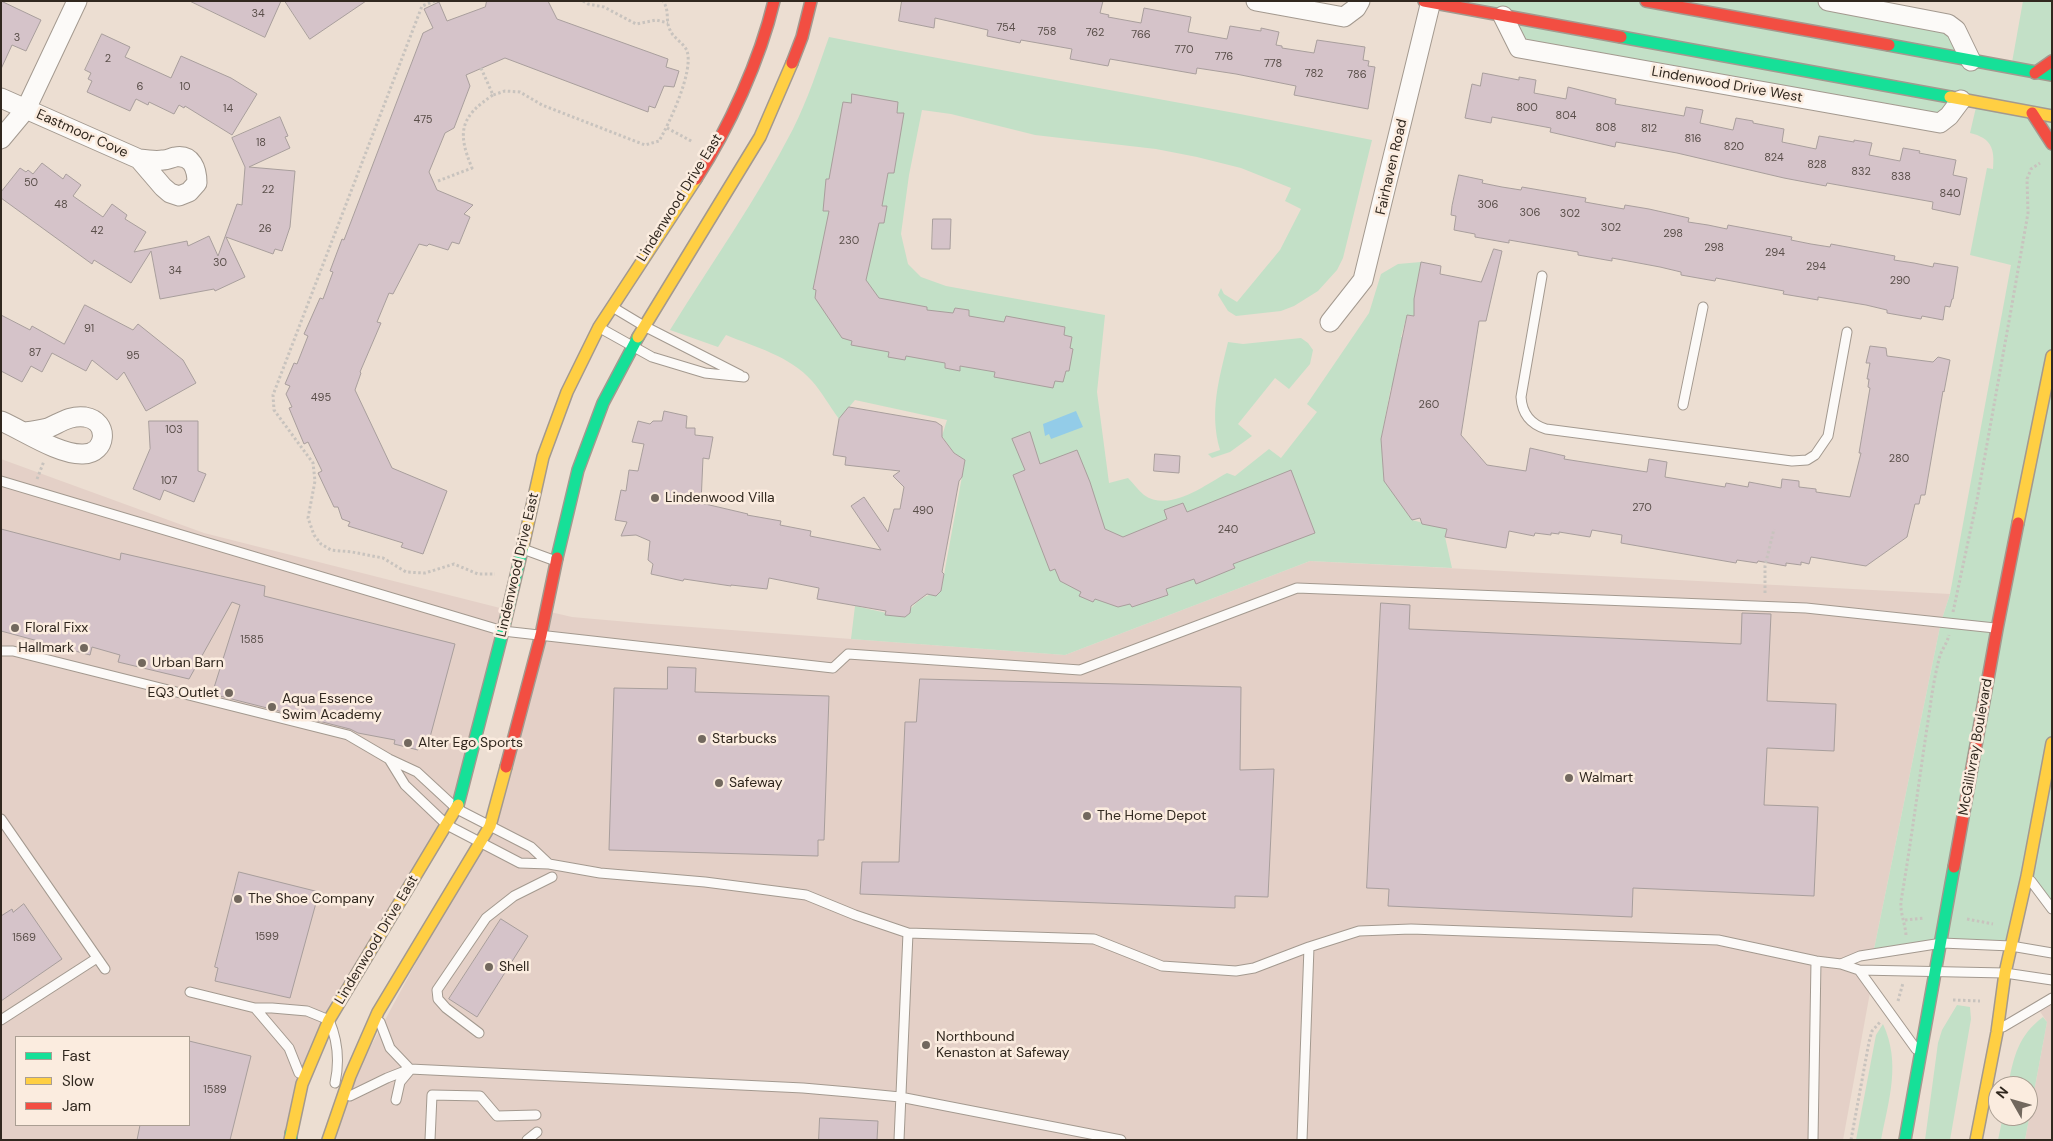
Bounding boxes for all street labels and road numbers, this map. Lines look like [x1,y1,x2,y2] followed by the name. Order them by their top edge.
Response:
[1650,63,1804,107] street label: Lindenwood Drive West
[34,106,130,162] street label: Eastmoor Cove
[1373,117,1411,217] street label: Fairhaven Road
[634,131,726,265] street label: Lindenwood Drive East
[493,491,543,639] street label: Lindenwood Drive East
[1956,677,1996,817] street label: McGillivray Boulevard
[332,872,422,1008] street label: Lindenwood Drive East

